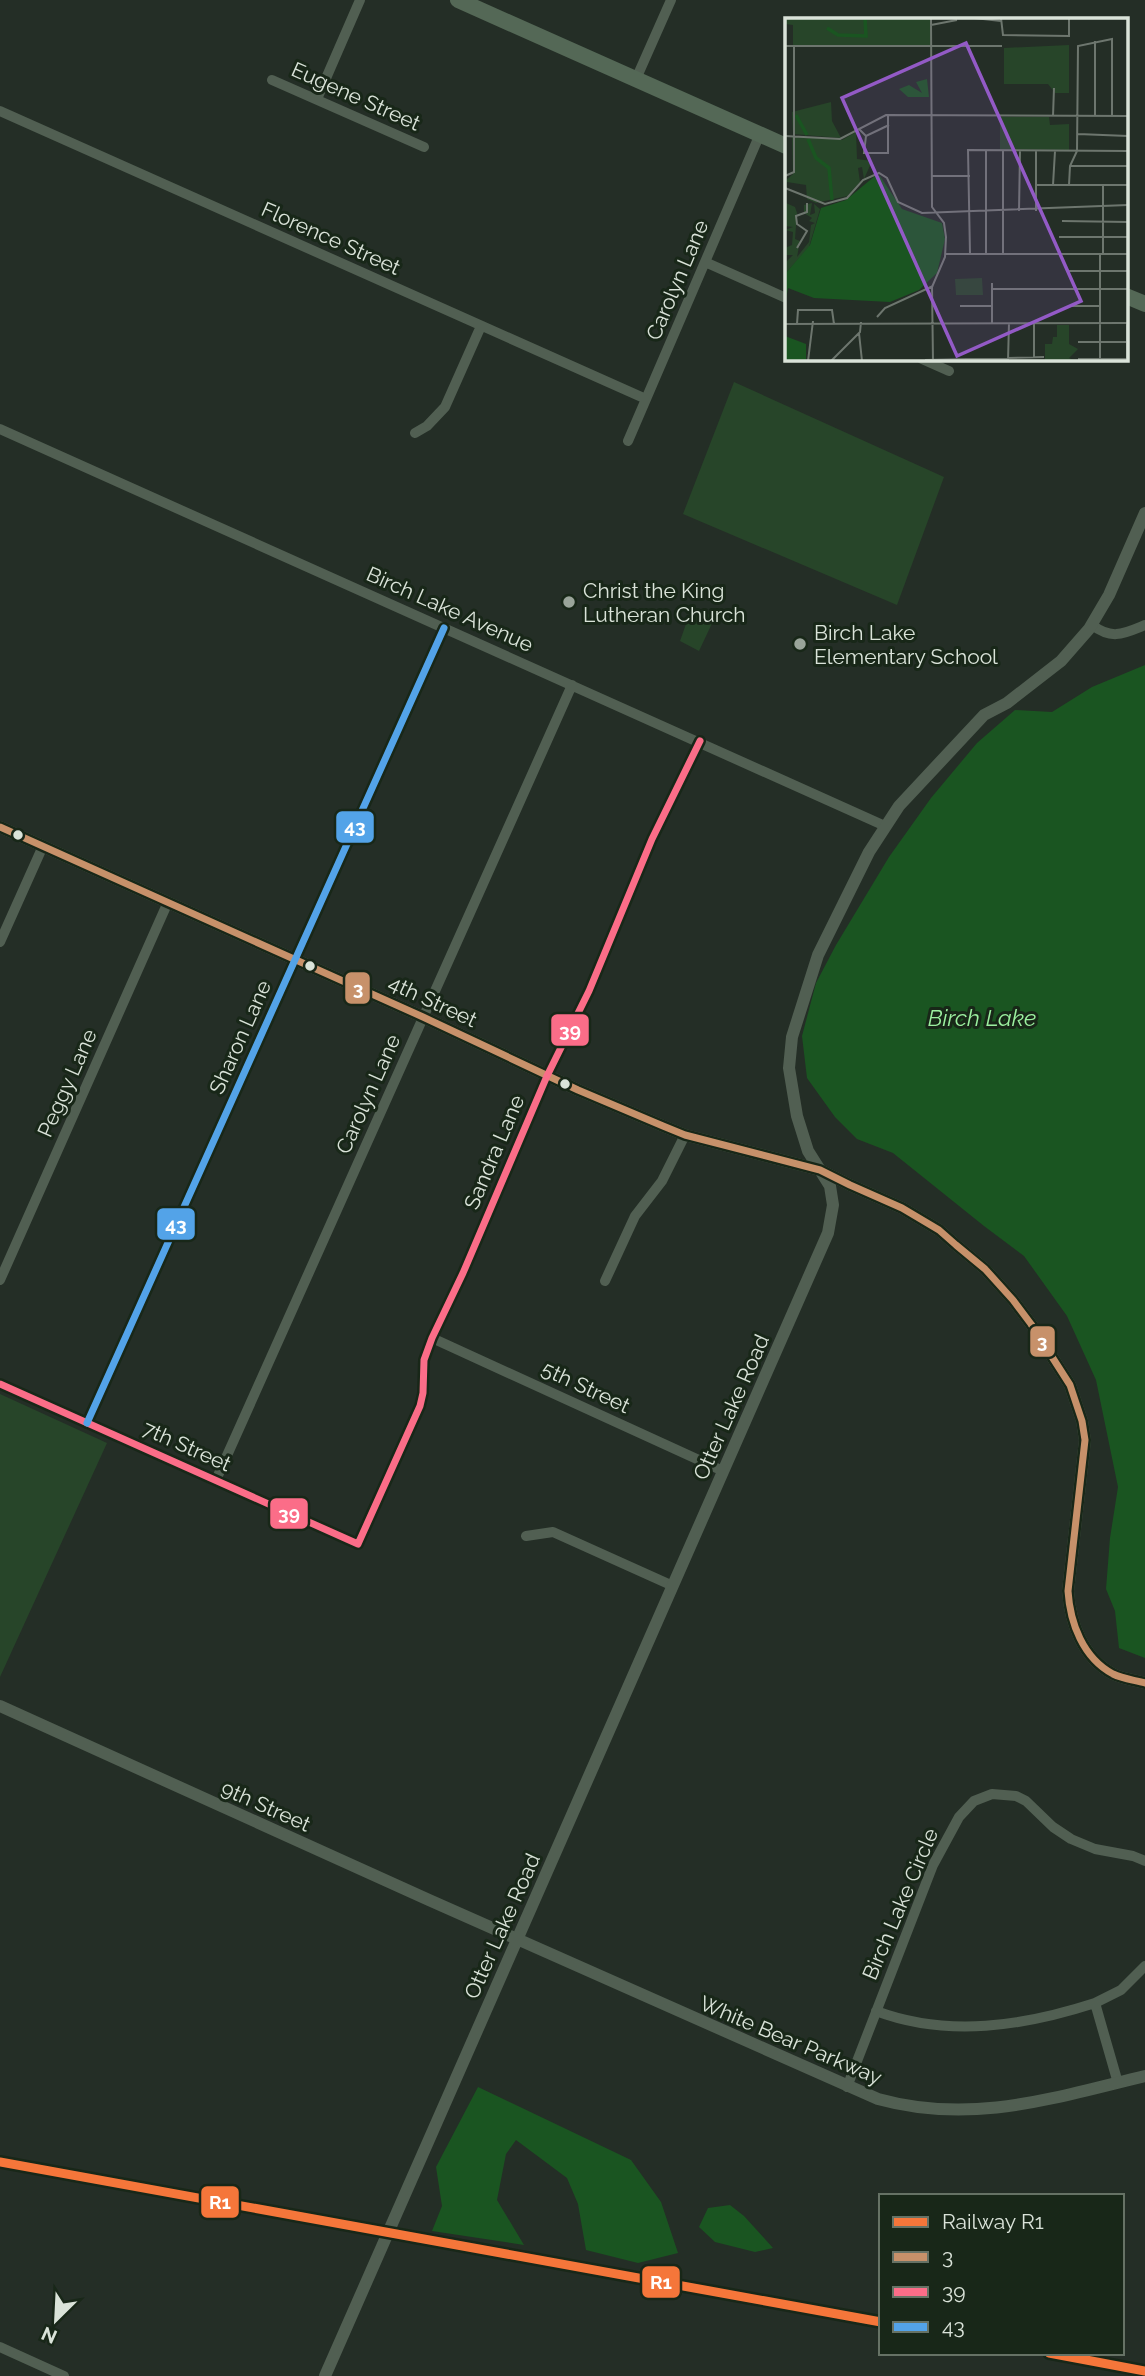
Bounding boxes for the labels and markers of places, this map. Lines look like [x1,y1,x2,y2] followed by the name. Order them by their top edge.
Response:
[583,578,746,627] place label: Christ the King Lutheran Church
[561,594,577,610] marker: Christ the King Lutheran Church
[814,620,998,669] place label: Birch Lake Elementary School
[792,636,808,652] marker: Birch Lake Elementary School
[11,828,25,842] unlabelled marker
[303,959,317,973] unlabelled marker
[558,1077,572,1091] unlabelled marker

